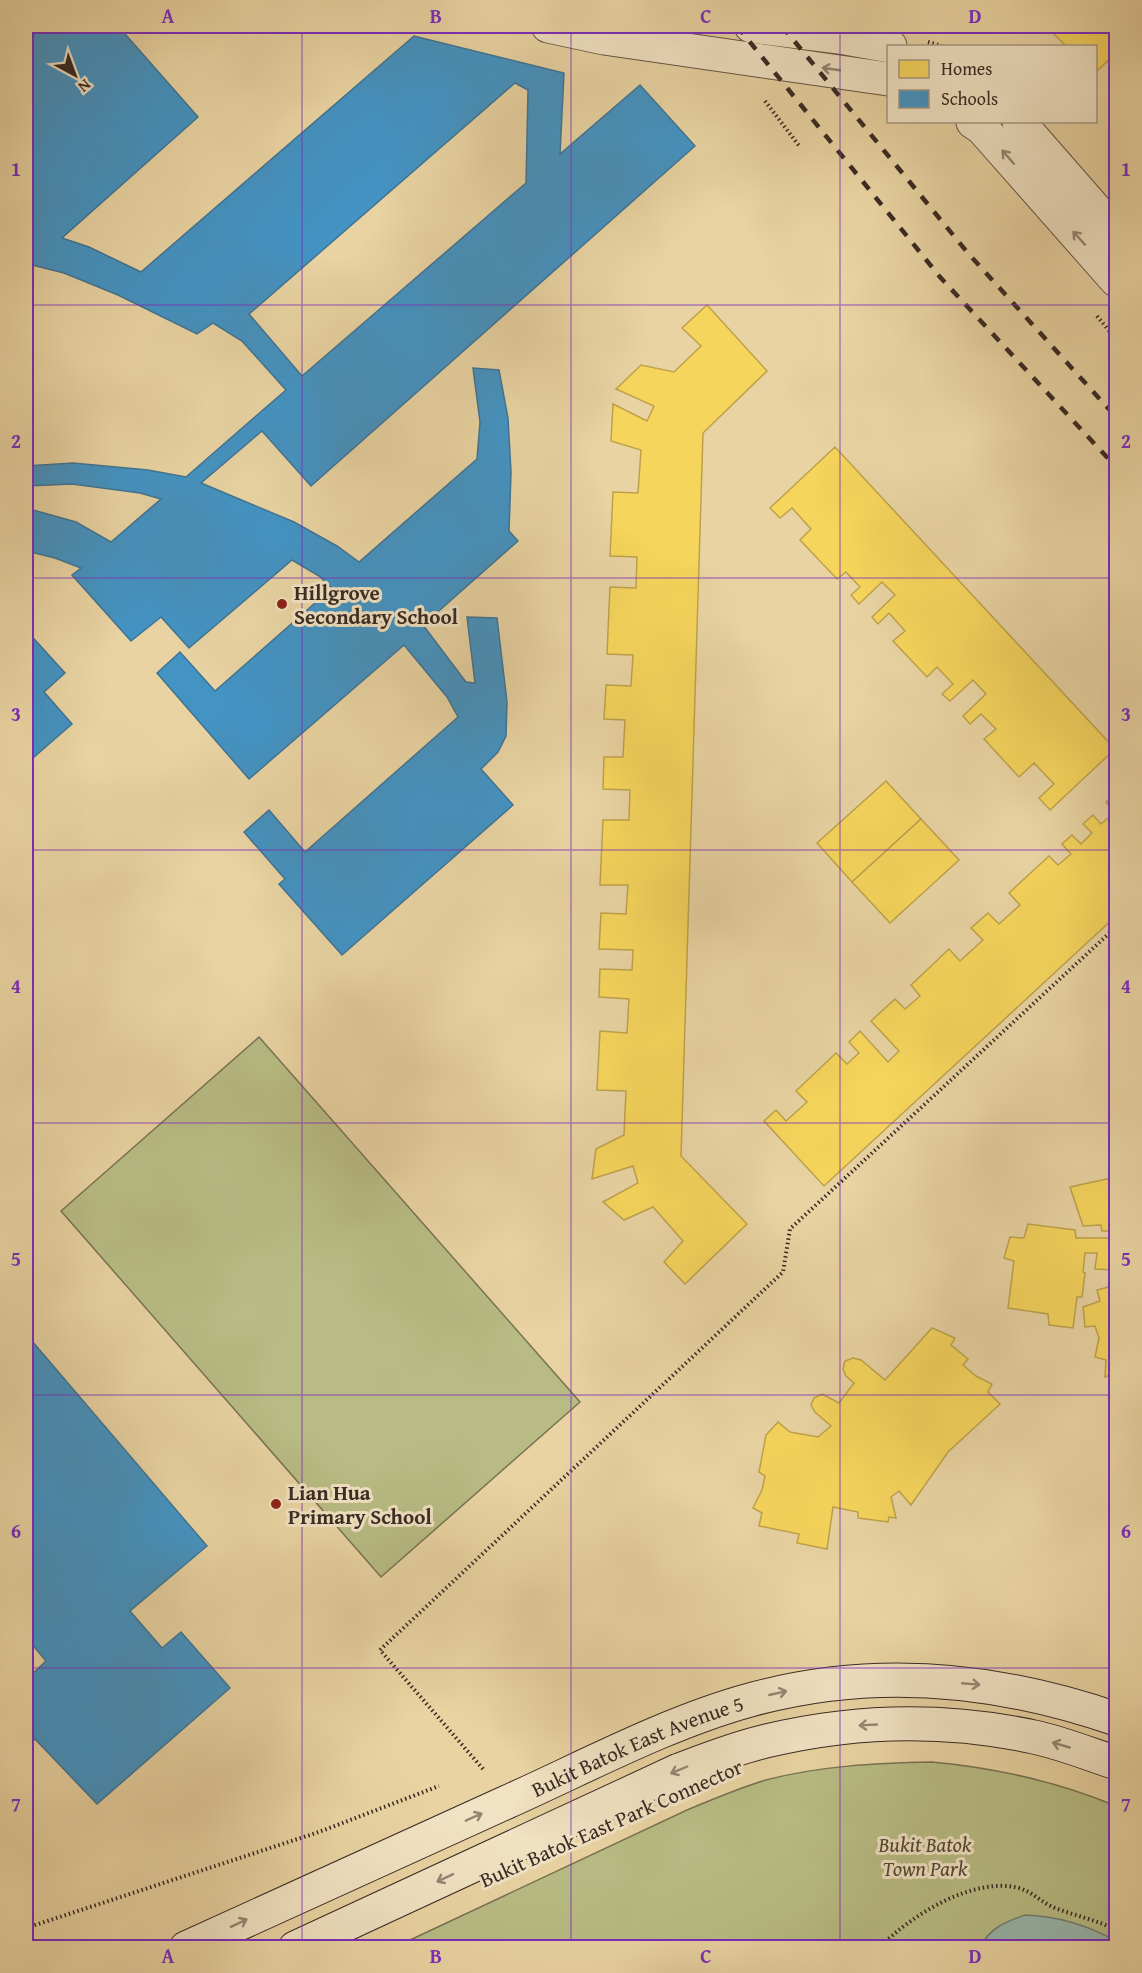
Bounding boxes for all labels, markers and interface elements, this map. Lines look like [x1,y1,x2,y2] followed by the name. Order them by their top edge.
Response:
[162,1,175,30] text: A
[430,1,442,30] text: B
[700,1,712,30] text: C
[968,1,982,30] text: D
[45,45,105,105] north arrow
[887,45,1097,123] legend
[941,55,992,82] text: Homes
[821,64,841,75] one-way arrow
[73,74,97,99] text: N
[941,85,998,112] text: Schools
[1001,149,1014,165] one-way arrow
[11,154,21,183] text: 1
[1121,154,1131,183] text: 1
[1072,231,1086,246] one-way arrow
[11,426,21,455] text: 2
[1121,426,1131,455] text: 2
[294,577,459,632] place label: Hillgrove Secondary School
[275,597,289,611] marker: Hillgrove Secondary School
[11,699,21,728] text: 3
[1121,699,1131,728] text: 3
[11,971,21,1000] text: 4
[1121,971,1131,1000] text: 4
[11,1244,21,1273] text: 5
[1121,1244,1131,1273] text: 5
[288,1477,432,1532] place label: Lian Hua Primary School
[269,1497,283,1511] marker: Lian Hua Primary School
[11,1516,21,1545] text: 6
[1121,1516,1131,1545] text: 6
[961,1679,981,1690] one-way arrow
[526,1687,747,1804] street label: Bukit Batok East Avenue 5
[768,1687,787,1699] one-way arrow
[859,1720,879,1731] one-way arrow
[1052,1739,1071,1750] one-way arrow
[475,1751,748,1895] street label: Bukit Batok East Park Connector
[671,1765,689,1776] one-way arrow
[11,1789,21,1818] text: 7
[1121,1789,1131,1818] text: 7
[465,1810,483,1822] one-way arrow
[878,1829,972,1884] park label: Bukit Batok Town Park
[437,1873,455,1885] one-way arrow
[230,1917,248,1929] one-way arrow
[162,1941,175,1970] text: A
[430,1941,442,1970] text: B
[700,1941,712,1970] text: C
[968,1941,982,1970] text: D

